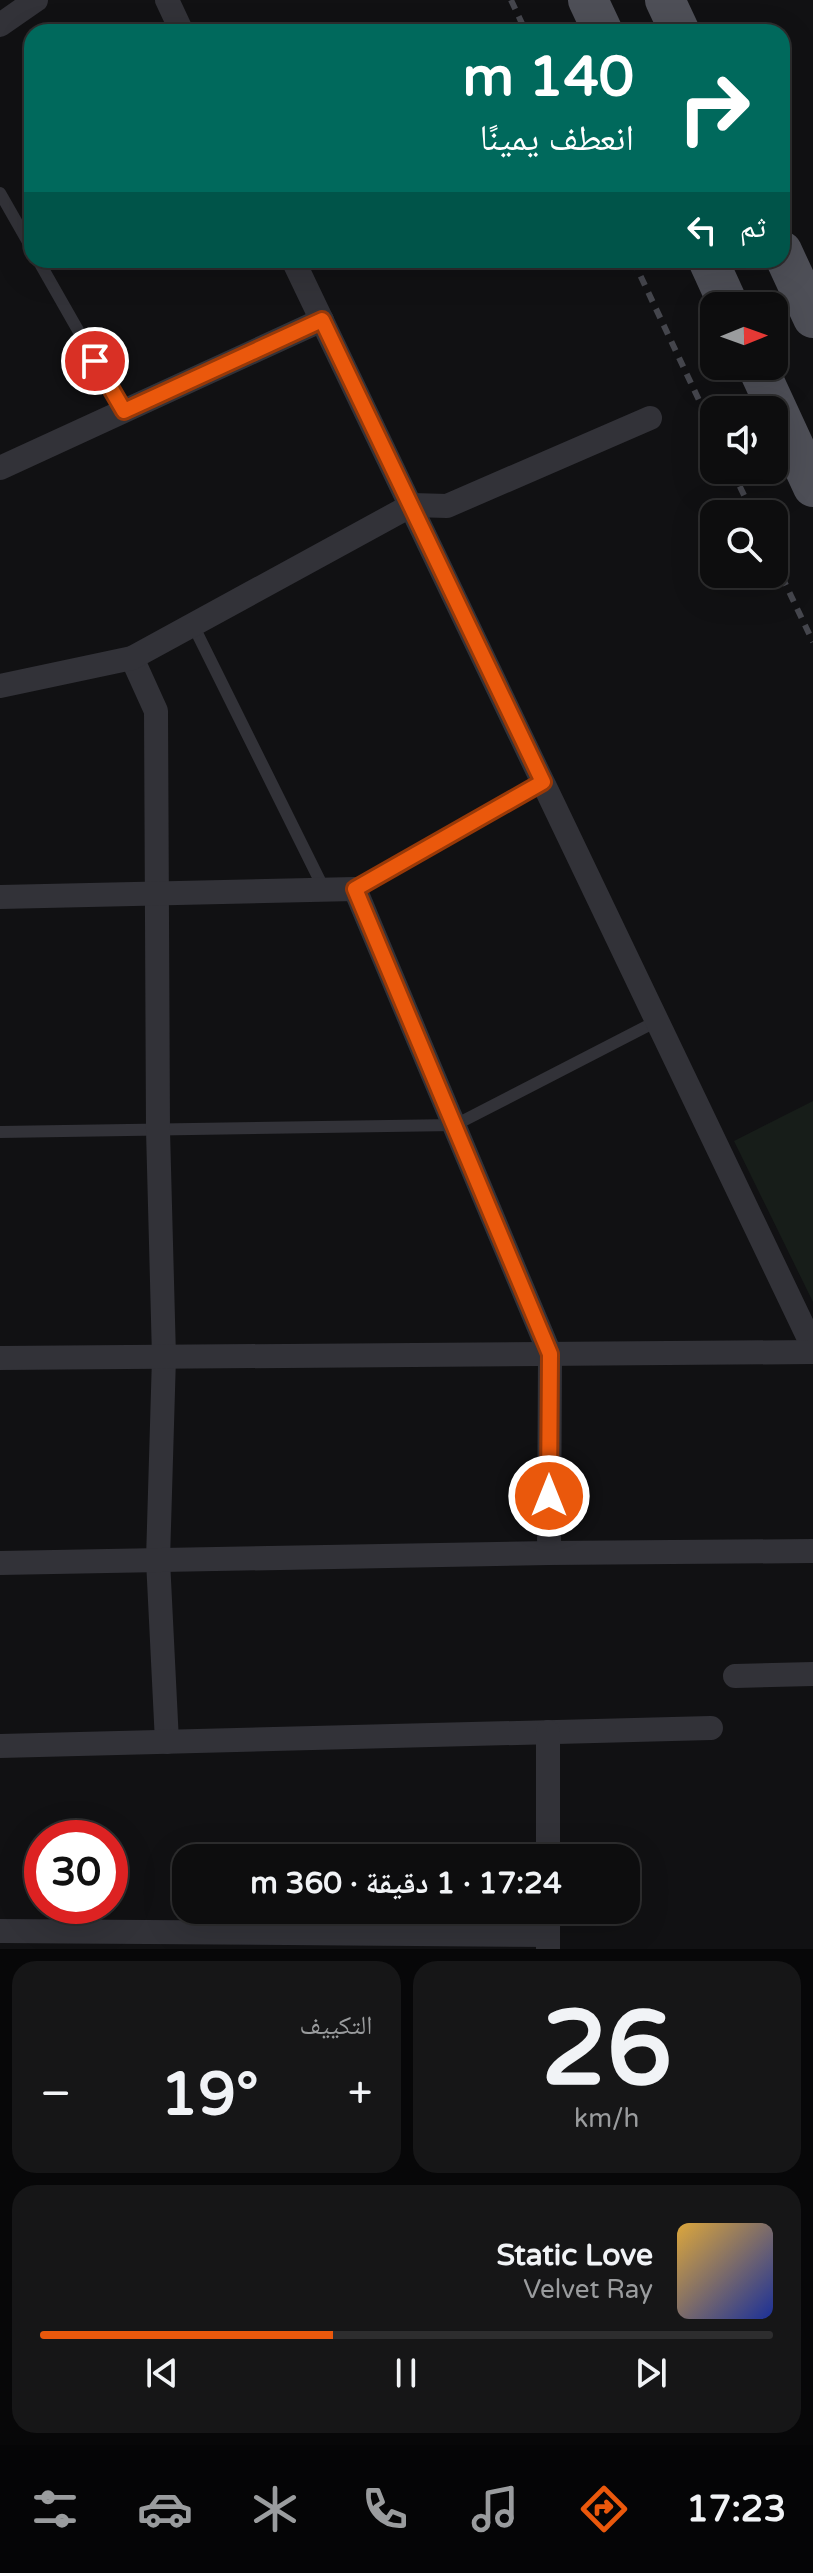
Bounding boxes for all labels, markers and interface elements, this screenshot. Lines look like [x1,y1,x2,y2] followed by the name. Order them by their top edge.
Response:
[463,44,634,111] text: 140 m
[662,56,766,160] icon: right
[479,117,634,160] text: انعطف يمينًا
[680,208,724,252] icon: left
[740,209,766,246] text: ثم
[700,292,788,380] north arrow
[700,292,788,588] map controls
[61,327,129,395] pin
[73,339,117,383] icon: arrive
[700,396,788,484] button: sound
[700,500,788,588] button: search
[507,1454,591,1538] position arrow
[24,1820,128,1924] speed limit sign: 30
[250,1865,562,1902] text: 17:24 · 1 دقيقة · 360 m
[541,1988,672,2113] text: 26
[300,2010,373,2041] text: التكييف
[161,2059,259,2131] text: 19°
[40,2068,71,2121] text: −
[348,2068,372,2121] text: +
[574,2103,639,2134] text: km/h
[497,2237,653,2274] text: Static Love
[523,2274,653,2305] text: Velvet Ray
[140,2351,184,2395] icon: previous
[384,2351,428,2395] icon: pause
[629,2351,673,2395] icon: next
[27,2481,83,2537] icon: filters
[137,2481,193,2537] icon: car
[247,2481,303,2537] icon: climate
[357,2481,413,2537] icon: phone
[467,2481,523,2537] icon: music
[576,2481,632,2537] icon: directions
[686,2488,786,2531] text: 17:23

